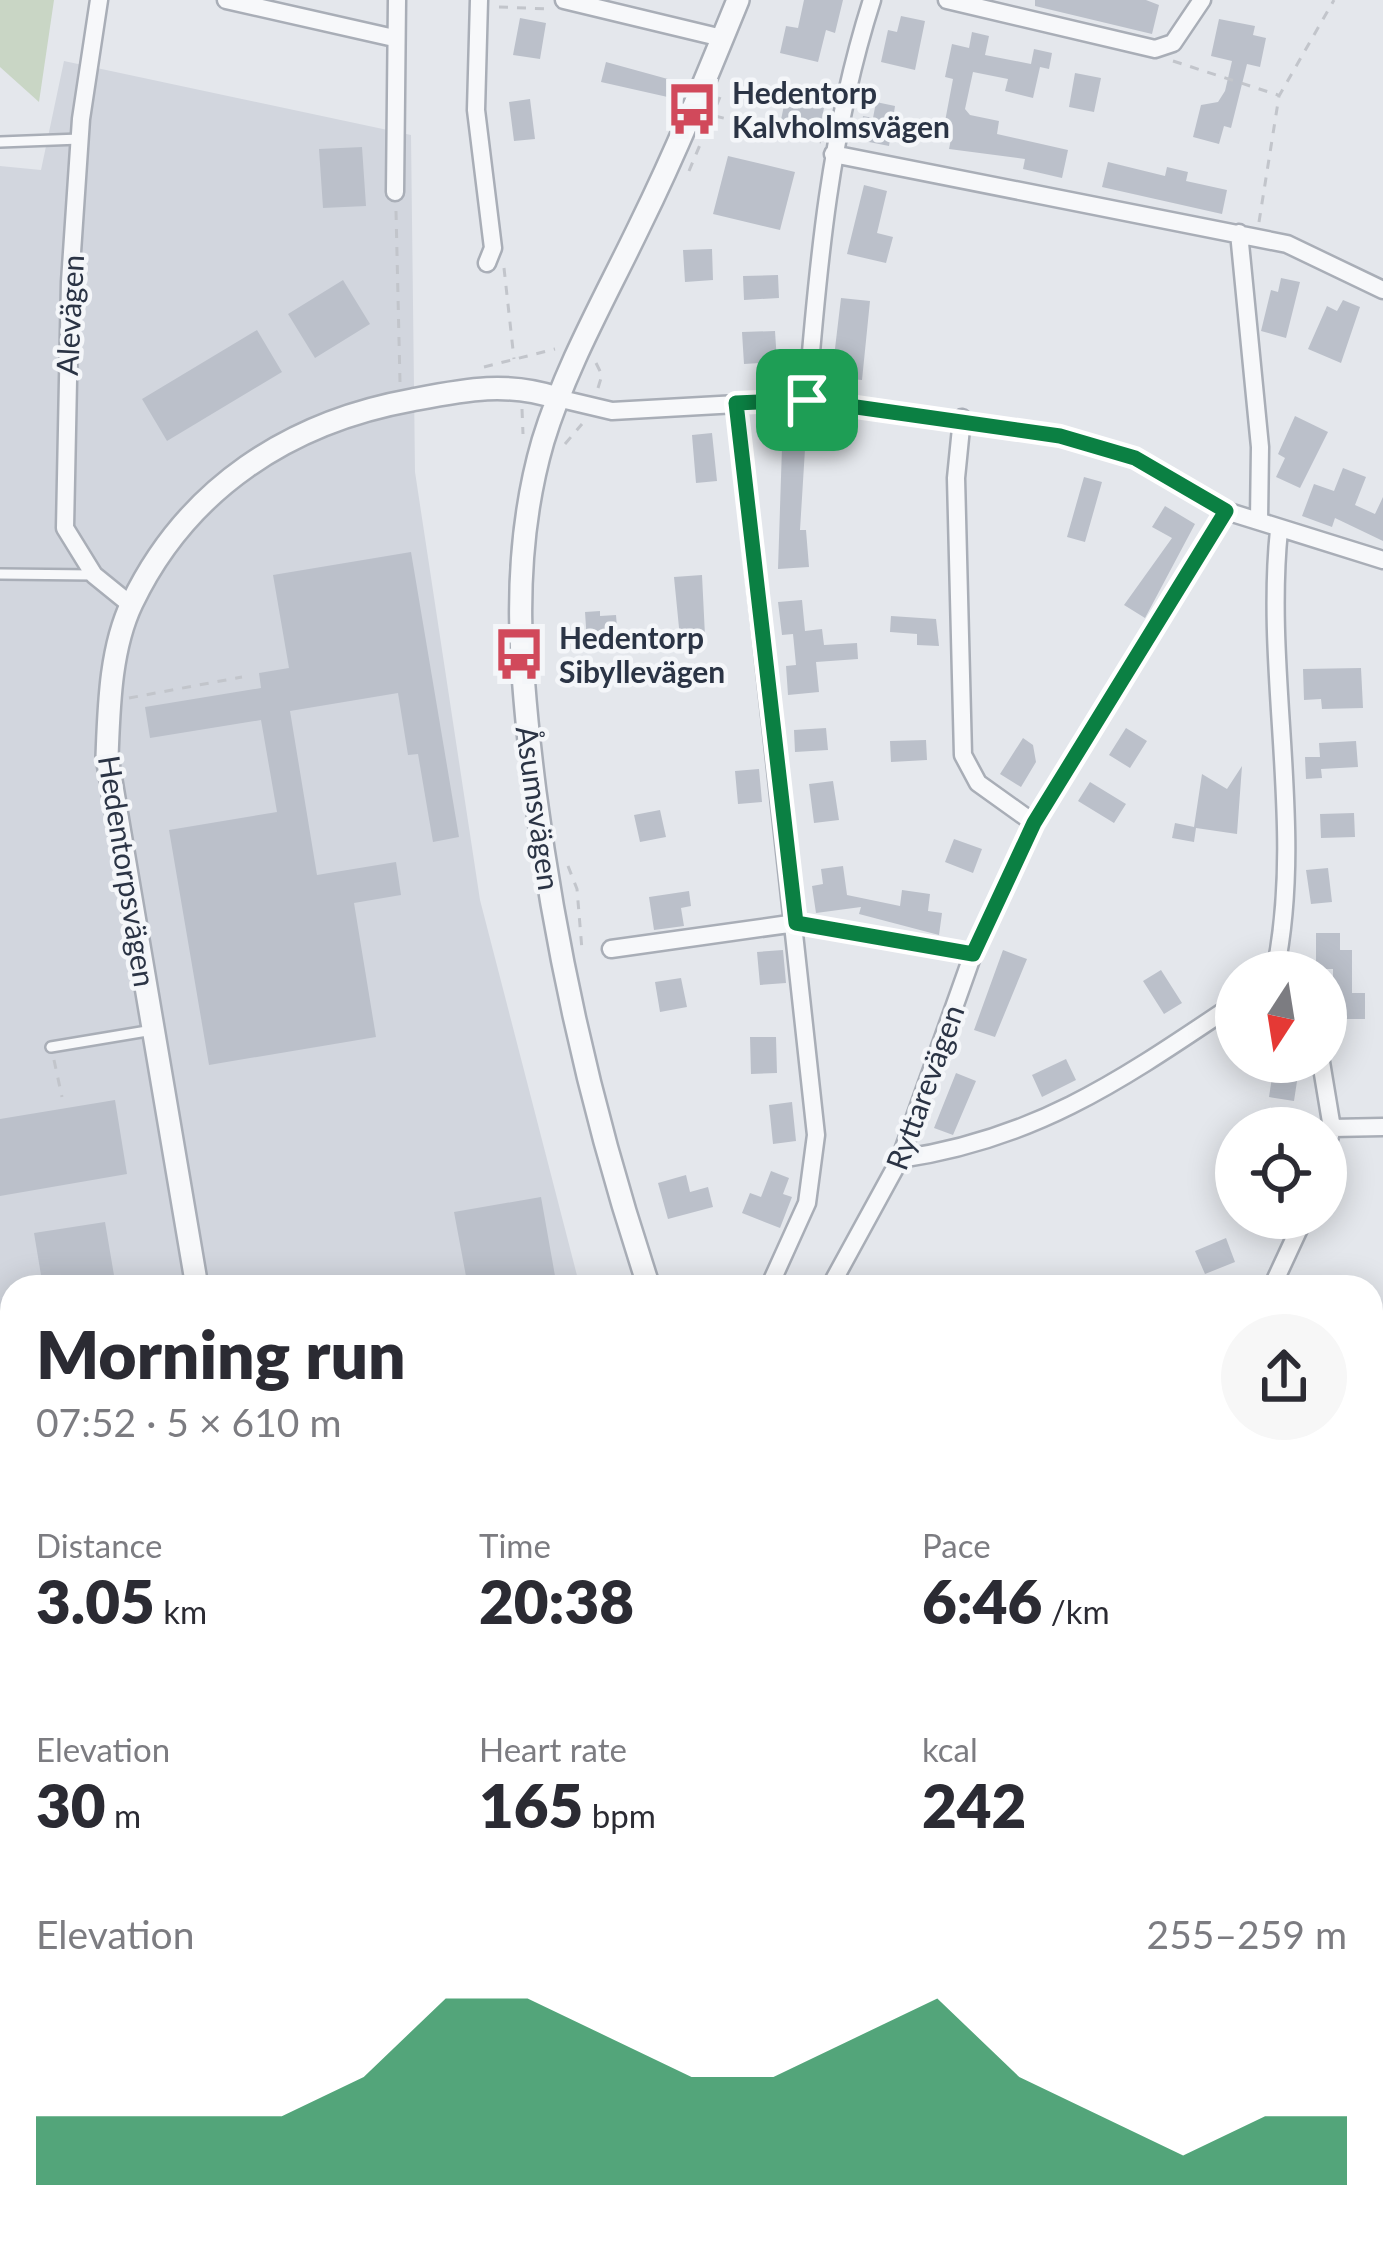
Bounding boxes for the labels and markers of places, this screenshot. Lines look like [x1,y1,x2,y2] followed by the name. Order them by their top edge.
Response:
[732,74,950,144] place label: Hedentorp Kalvholmsvägen
[663,80,721,138] bus stop icon: Hedentorp Kalvholmsvägen
[756,349,858,451] pin
[559,619,725,689] place label: Hedentorp Sibyllevägen
[490,625,548,683] bus stop icon: Hedentorp Sibyllevägen

